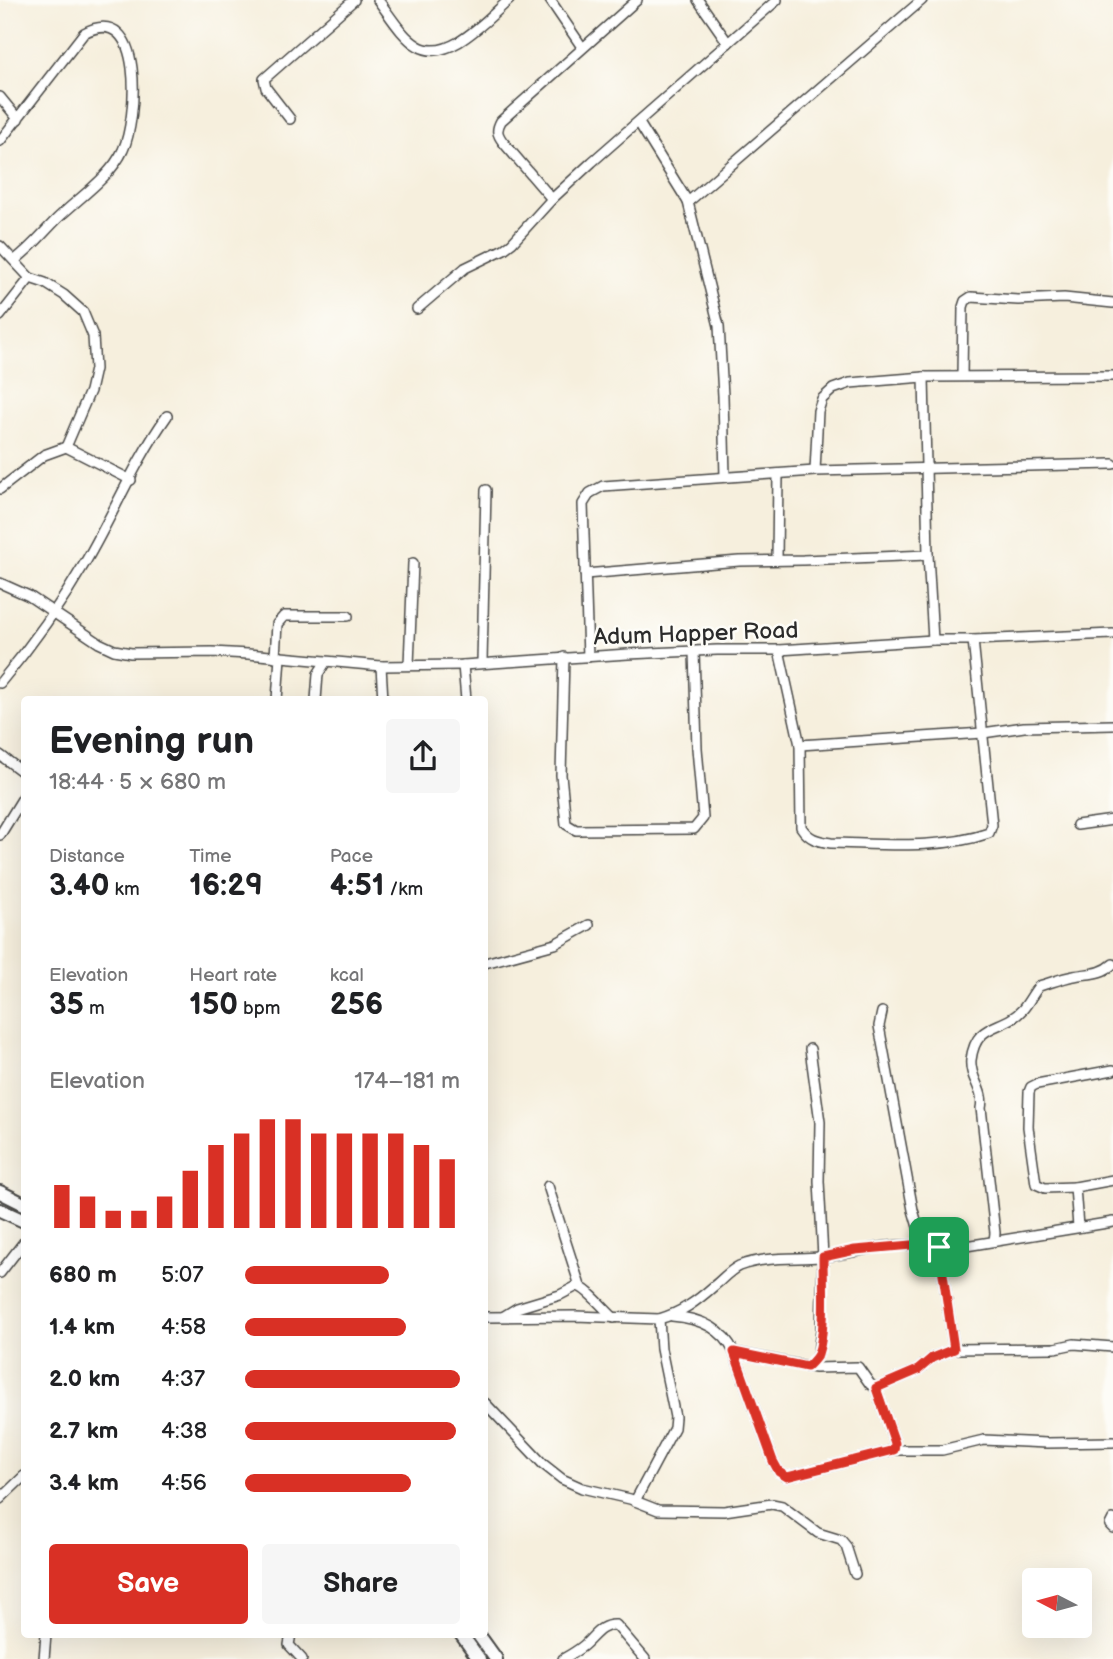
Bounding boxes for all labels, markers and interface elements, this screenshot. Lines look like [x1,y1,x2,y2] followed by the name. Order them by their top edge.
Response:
[593,616,799,652] street label: Adum Happer Road
[49,719,254,764] text: Evening run
[386,719,460,793] button: share
[49,768,226,796] text: 18:44 · 5 × 680 m
[49,845,125,868] text: Distance
[189,845,231,868] text: Time
[330,845,373,868] text: Pace
[49,868,109,904] text: 3.40
[189,868,263,904] text: 16:29
[330,868,384,904] text: 4:51
[109,878,140,901] text: km
[384,878,423,901] text: /km
[49,964,128,987] text: Elevation
[189,964,277,987] text: Heart rate
[330,964,364,987] text: kcal
[49,987,84,1023] text: 35
[189,987,238,1023] text: 150
[330,987,383,1023] text: 256
[84,997,105,1020] text: m
[238,997,281,1020] text: bpm
[49,1067,145,1095] text: Elevation
[354,1067,460,1095] text: 174–181 m
[909,1217,969,1277] pin
[920,1228,958,1266] icon: arrive
[49,1261,117,1289] text: 680 m
[161,1261,204,1289] text: 5:07
[49,1313,115,1341] text: 1.4 km
[161,1313,206,1341] text: 4:58
[49,1365,120,1393] text: 2.0 km
[161,1365,205,1393] text: 4:37
[49,1417,118,1445] text: 2.7 km
[161,1417,207,1445] text: 4:38
[49,1469,119,1497] text: 3.4 km
[161,1469,207,1497] text: 4:56
[49,1544,248,1624] button: Save
[262,1544,460,1624] button: Share
[1022,1568,1092,1638] north arrow
[1022,1568,1092,1638] map controls

